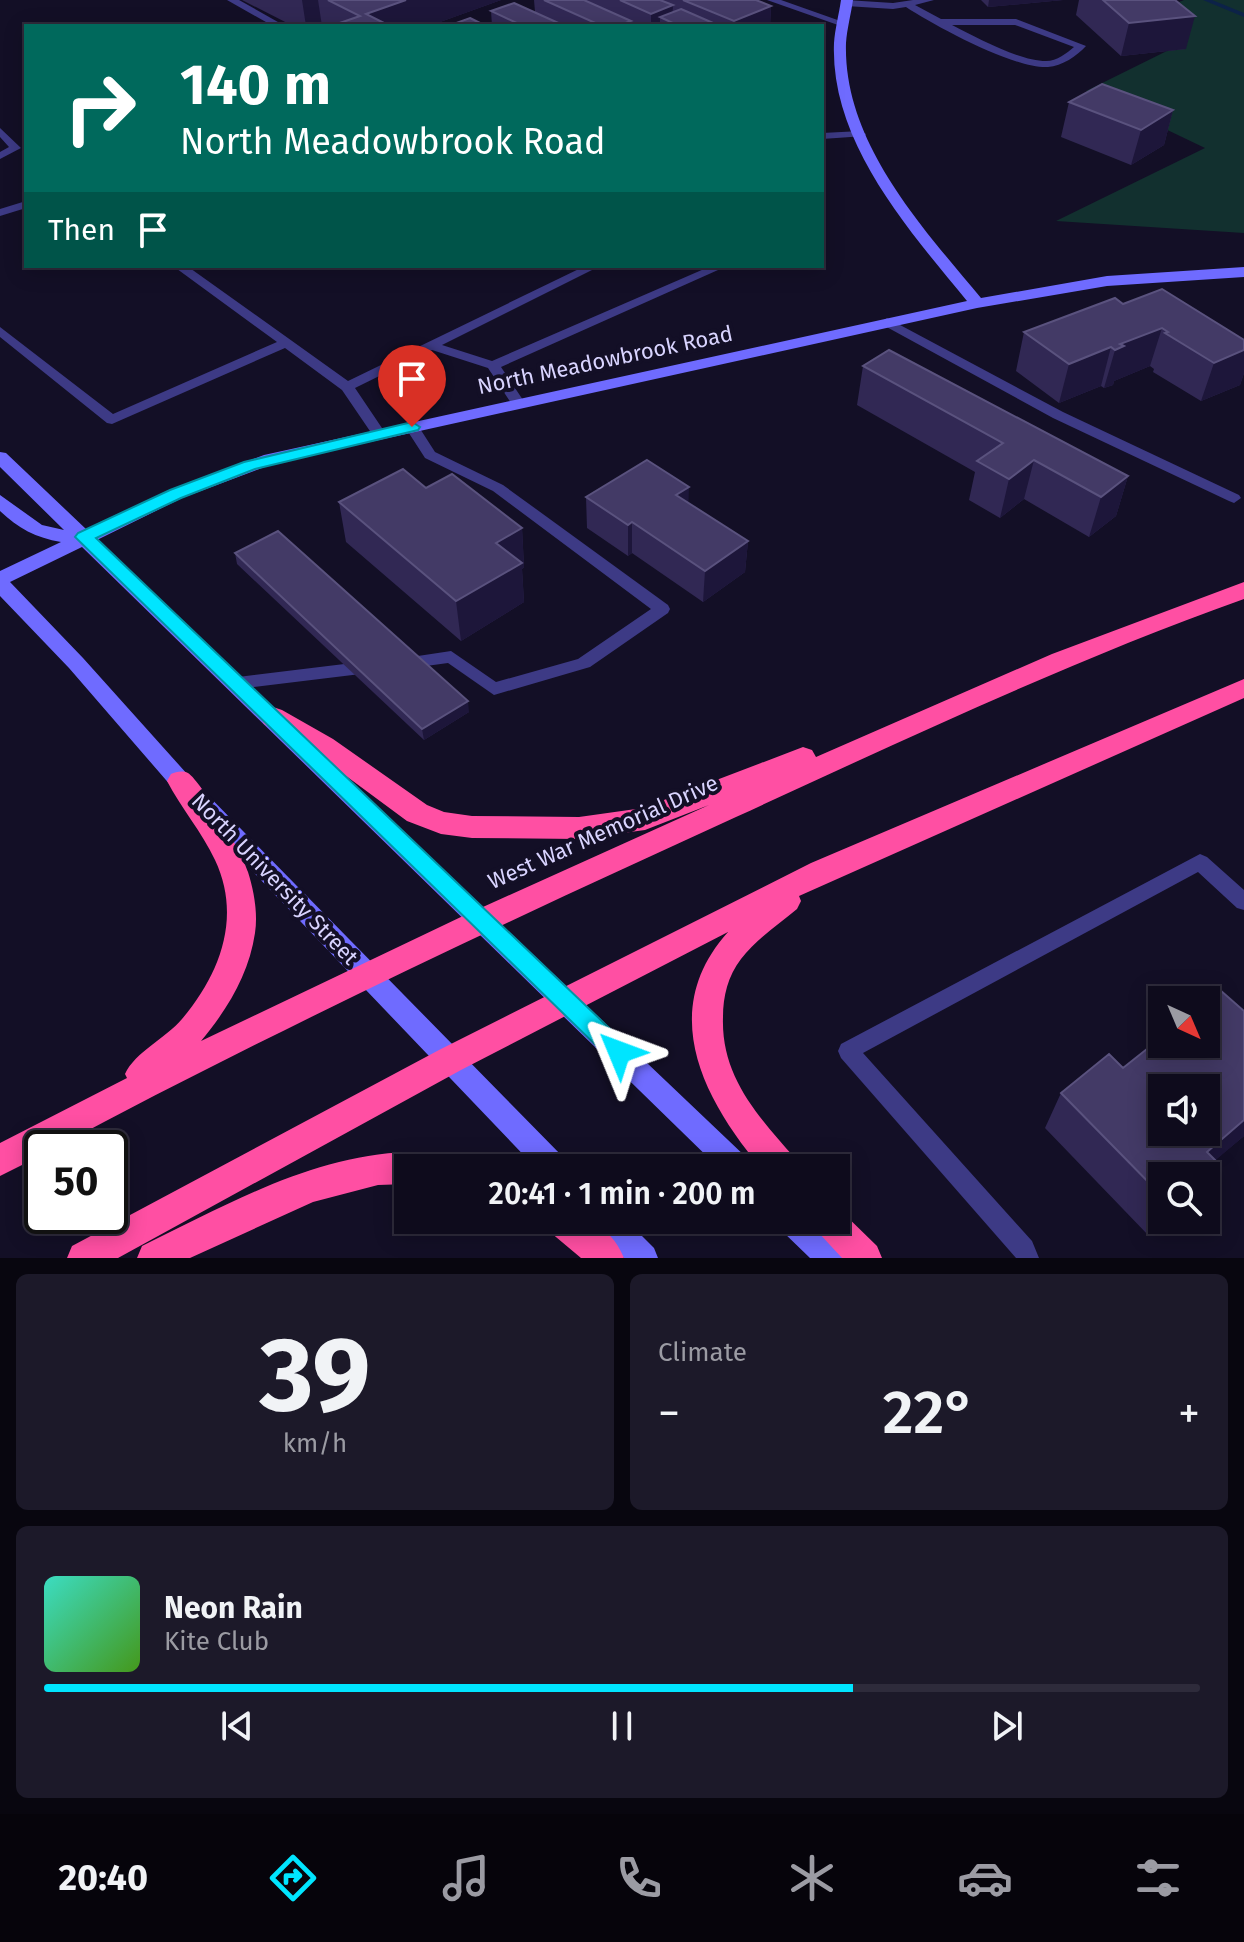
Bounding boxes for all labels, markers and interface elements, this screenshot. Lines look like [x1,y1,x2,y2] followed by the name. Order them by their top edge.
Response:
[180,52,331,119] text: 140 m
[48,56,152,160] icon: right
[180,120,606,164] text: North Meadowbrook Road
[131,208,175,252] icon: arrive
[48,212,115,248] text: Then
[475,320,735,400] street label: North Meadowbrook Road
[378,345,446,427] pin
[390,357,434,401] icon: arrive
[484,769,722,895] street label: West War Memorial Drive
[186,788,364,971] street label: North University Street
[1148,986,1220,1058] north arrow
[1148,986,1220,1234] map controls
[577,1010,661,1094] position arrow
[1148,1074,1220,1146] button: sound
[24,1130,128,1234] speed limit sign: 50
[1148,1162,1220,1234] button: search
[489,1176,755,1212] text: 20:41 · 1 min · 200 m
[259,1313,371,1438] text: 39
[658,1337,747,1368] text: Climate
[883,1377,975,1449] text: 22°
[658,1387,680,1440] text: −
[1178,1387,1200,1440] text: +
[283,1428,347,1459] text: km/h
[164,1590,303,1626] text: Neon Rain
[164,1626,269,1657] text: Kite Club
[215,1704,259,1748] icon: previous
[600,1704,644,1748] icon: pause
[985,1704,1029,1748] icon: next
[265,1850,321,1906] icon: directions
[438,1850,494,1906] icon: music
[611,1850,667,1906] icon: phone
[784,1850,840,1906] icon: climate
[957,1850,1013,1906] icon: car
[1130,1850,1186,1906] icon: filters
[58,1856,148,1900] text: 20:40

